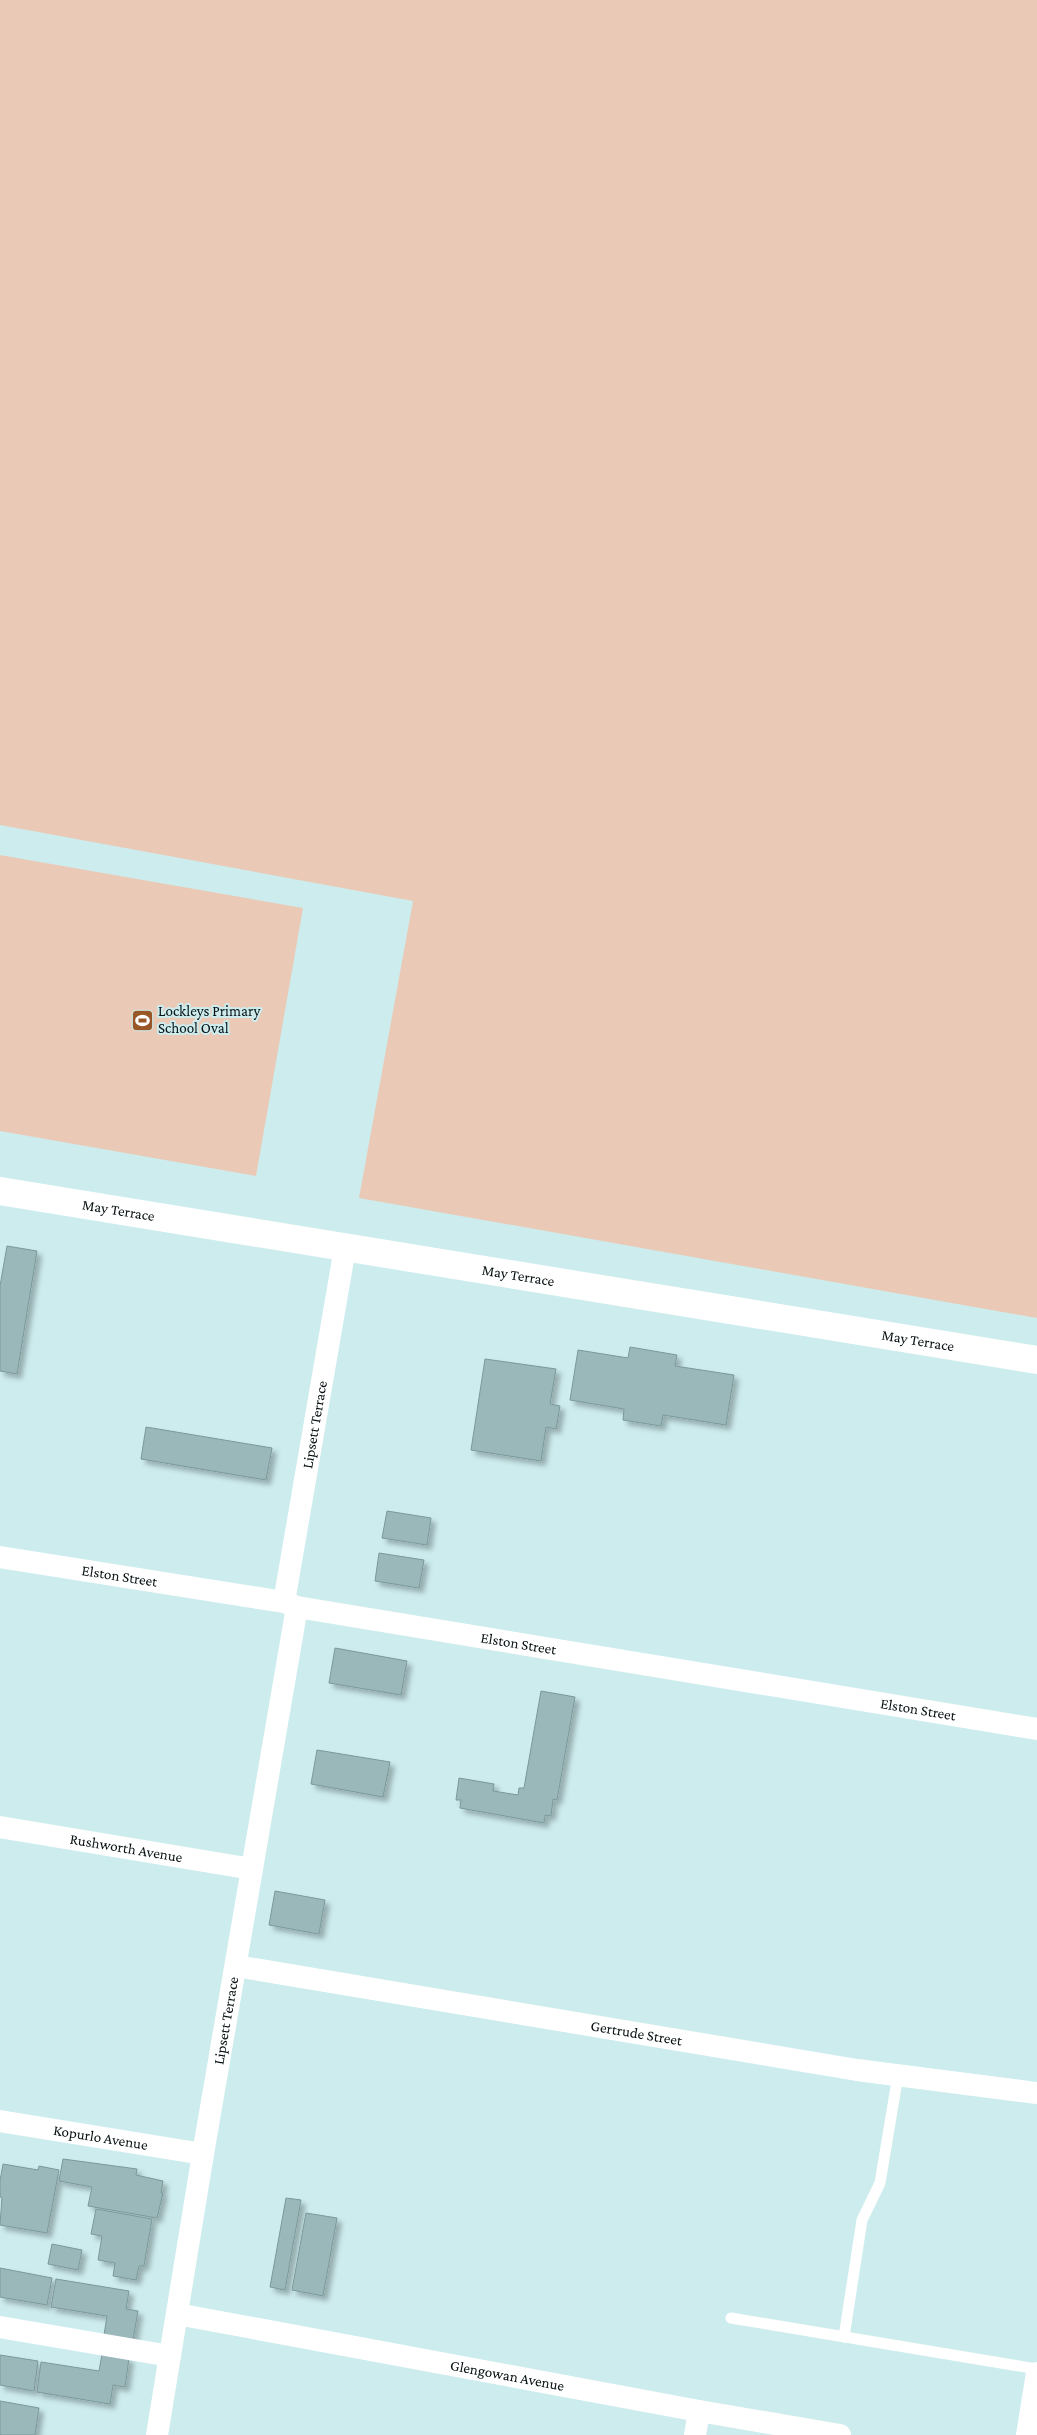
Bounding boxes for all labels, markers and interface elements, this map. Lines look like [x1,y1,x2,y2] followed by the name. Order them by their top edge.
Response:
[158,1003,260,1036] place label: Lockleys Primary School Oval
[130,1008,154,1032] sports icon: Lockleys Primary School Oval
[81,1197,156,1224] street label: May Terrace
[481,1262,556,1289] street label: May Terrace
[880,1327,956,1354] street label: May Terrace
[299,1379,330,1470] street label: Lipsett Terrace
[81,1562,159,1590] street label: Elston Street
[480,1629,559,1658] street label: Elston Street
[879,1695,958,1724] street label: Elston Street
[69,1831,184,1865] street label: Rushworth Avenue
[211,1975,241,2066] street label: Lipsett Terrace
[590,2018,684,2049] street label: Gertrude Street
[52,2122,149,2153] street label: Kopurlo Avenue
[449,2357,566,2394] street label: Glengowan Avenue

